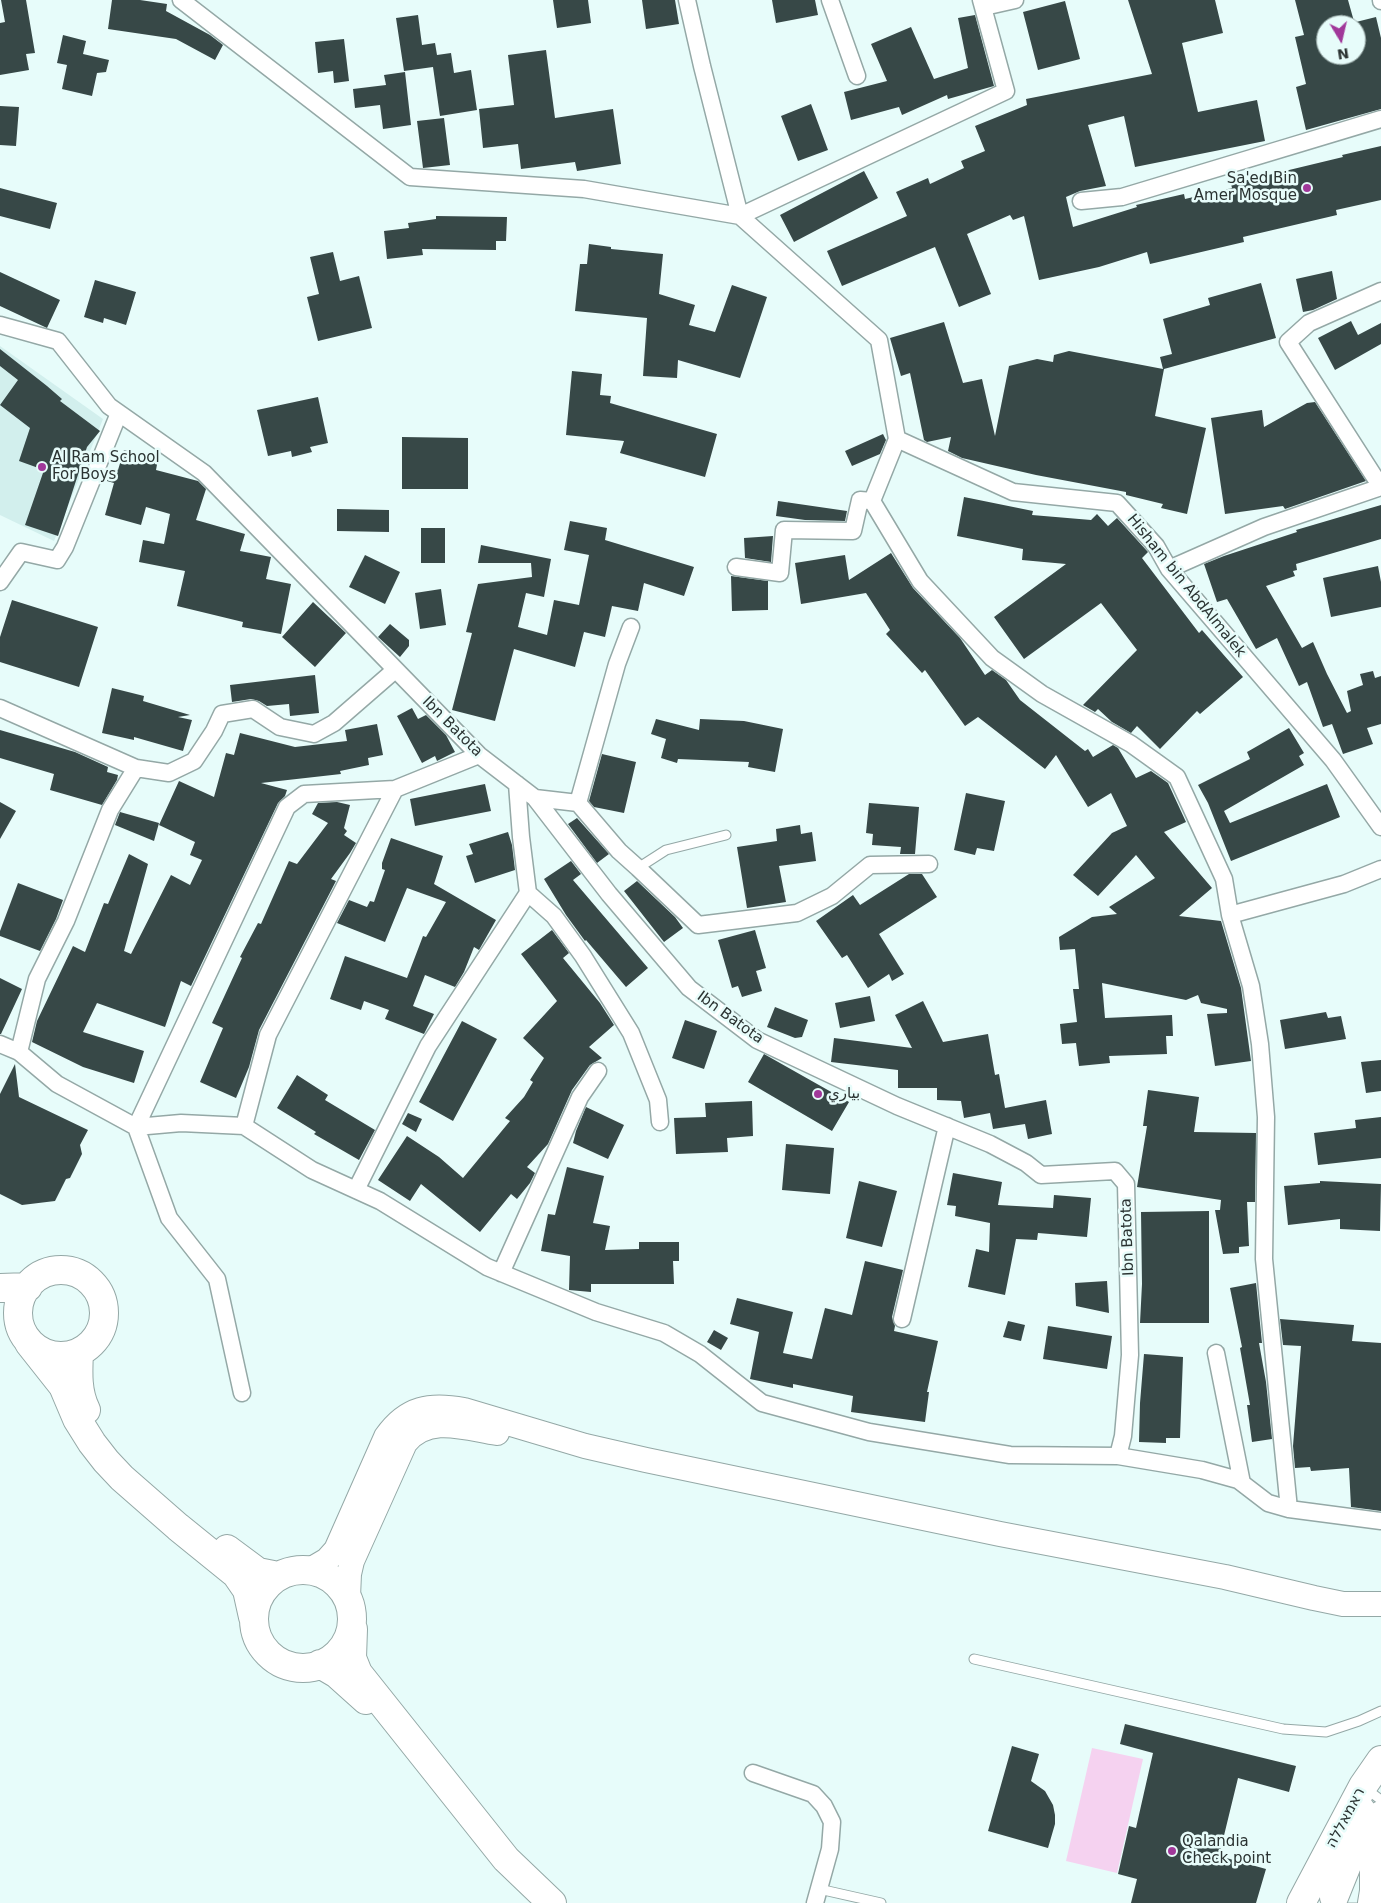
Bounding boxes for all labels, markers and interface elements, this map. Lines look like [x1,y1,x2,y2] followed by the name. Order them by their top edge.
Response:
[1316,15,1366,65] north arrow
[1336,45,1350,63] text: N
[1194,170,1297,205] place label: Sa'ed Bin Amer Mosque
[1301,182,1313,194] marker: Sa'ed Bin Amer Mosque
[52,449,160,484] place label: Al Ram School For Boys
[36,461,48,473] marker: Al Ram School For Boys
[1123,511,1249,661] street label: Hisham bin AbdAlmalek
[418,693,486,761] street label: Ibn Batota
[693,988,767,1048] street label: Ibn Batota
[828,1085,860,1103] place label: بياري
[812,1088,824,1100] marker: بياري
[1118,1198,1138,1276] street label: Ibn Batota
[1323,1785,1369,1851] street label: ראמאללה
[1182,1833,1271,1868] place label: Qalandia Check point
[1166,1845,1178,1857] marker: Qalandia Check point

